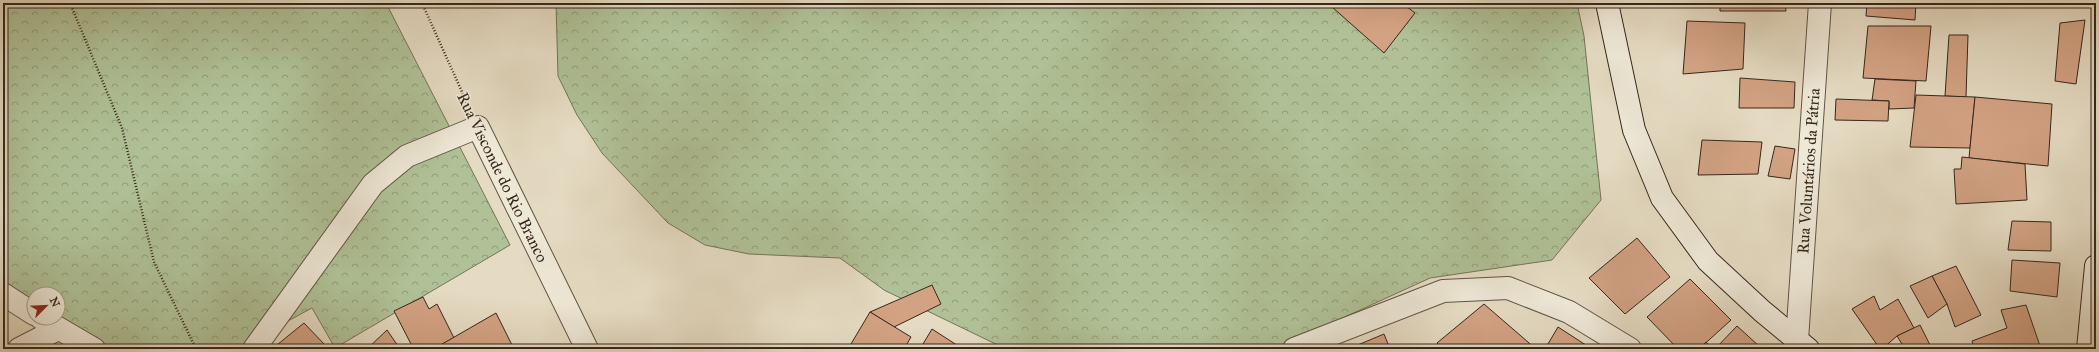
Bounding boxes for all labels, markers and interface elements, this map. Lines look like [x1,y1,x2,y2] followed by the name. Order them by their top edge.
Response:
[1793,87,1824,255] street label: Rua Voluntários da Pátria
[453,89,552,265] street label: Rua Visconde do Rio Branco
[26,286,66,326] north arrow
[47,295,63,310] text: N

